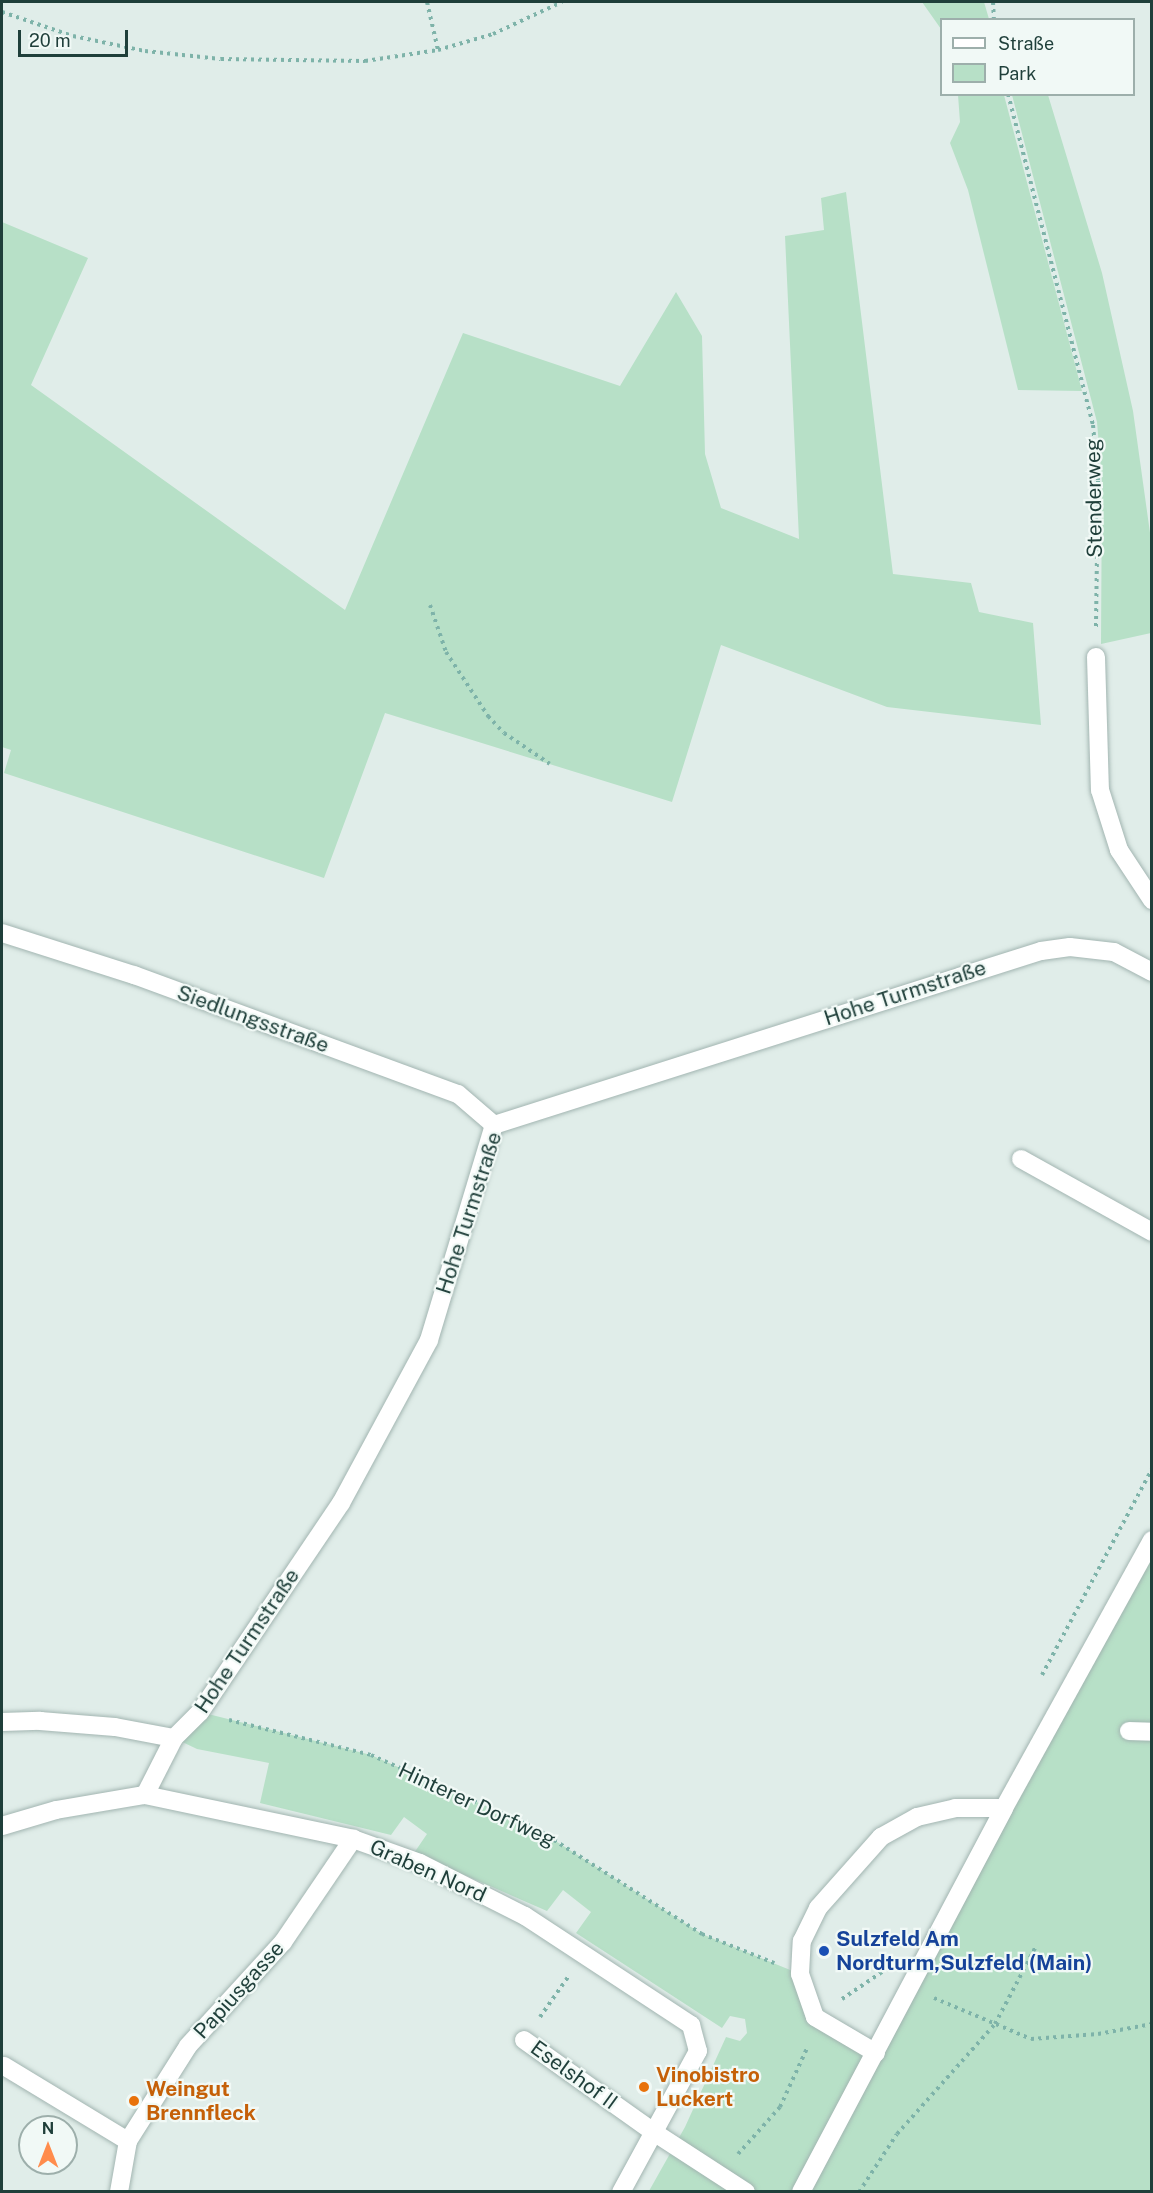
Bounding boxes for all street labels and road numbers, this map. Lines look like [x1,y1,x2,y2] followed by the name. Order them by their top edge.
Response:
[1080,438,1108,558] street label: Stenderweg
[821,955,989,1031] street label: Hohe Turmstraße
[174,980,332,1058] street label: Siedlungsstraße
[431,1129,507,1297] street label: Hohe Turmstraße
[189,1564,305,1718] street label: Hohe Turmstraße
[394,1758,560,1852] street label: Hinterer Dorfweg
[366,1834,490,1908] street label: Graben Nord
[189,1936,289,2044] street label: Papiusgasse
[526,2035,622,2115] street label: Eselshof II

